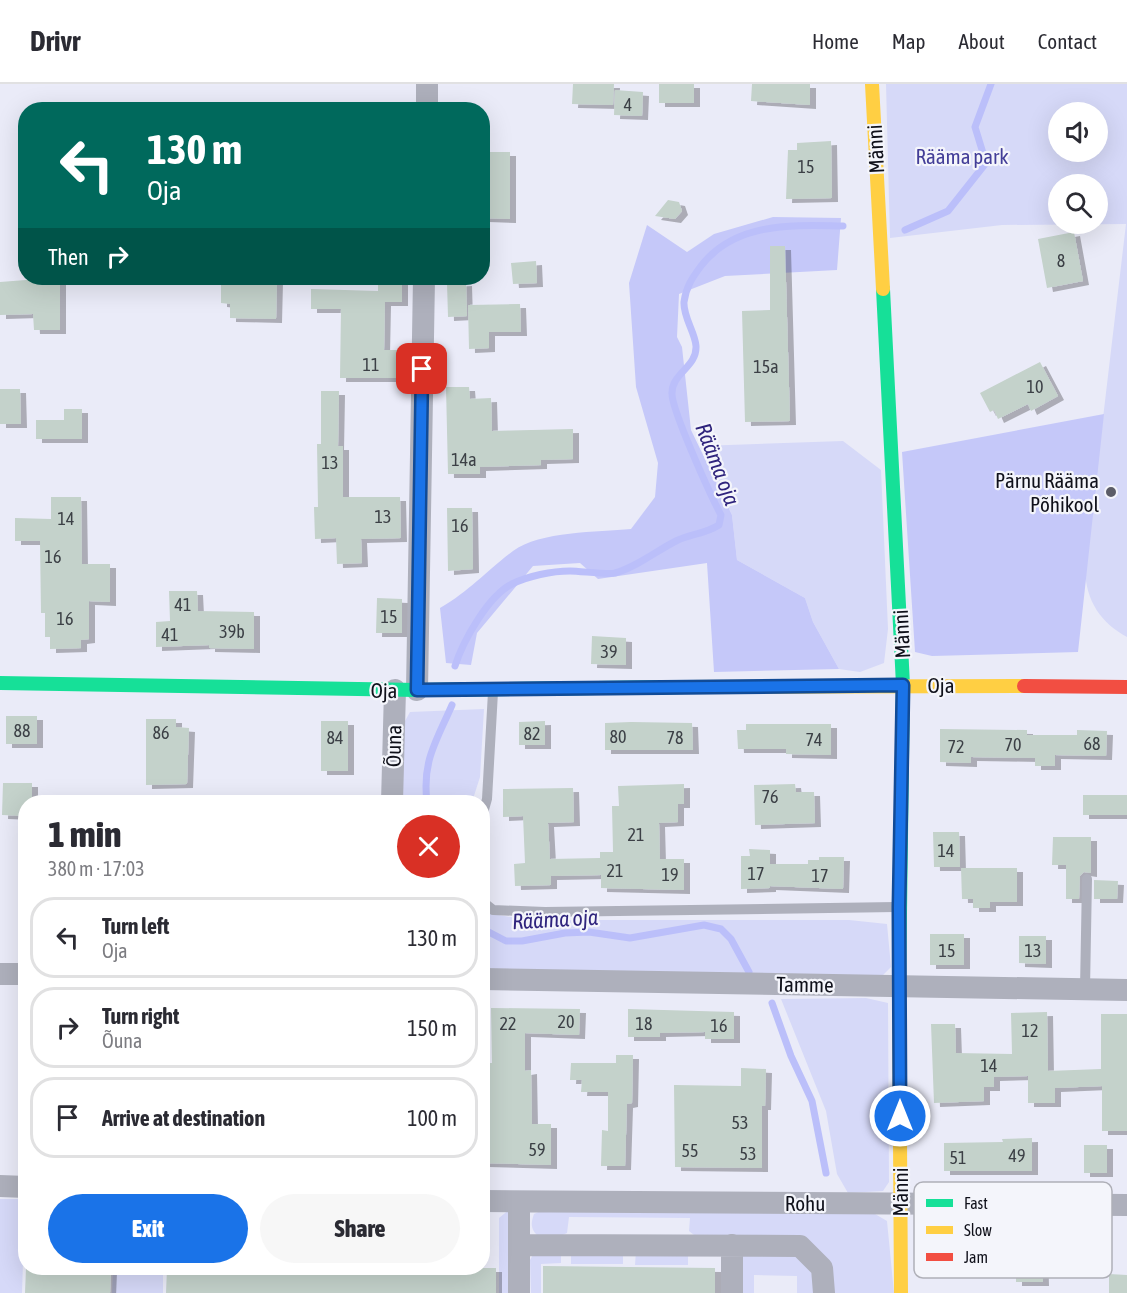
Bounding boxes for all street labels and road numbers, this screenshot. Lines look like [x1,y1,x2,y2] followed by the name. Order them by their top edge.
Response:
[862,124,888,174] street label: Männi
[888,609,914,659] street label: Männi
[928,673,954,697] street label: Oja
[370,678,398,702] street label: Oja
[381,725,405,767] street label: Õuna
[776,972,834,996] street label: Tamme
[888,1167,912,1217] street label: Männi
[785,1191,825,1215] street label: Rohu

